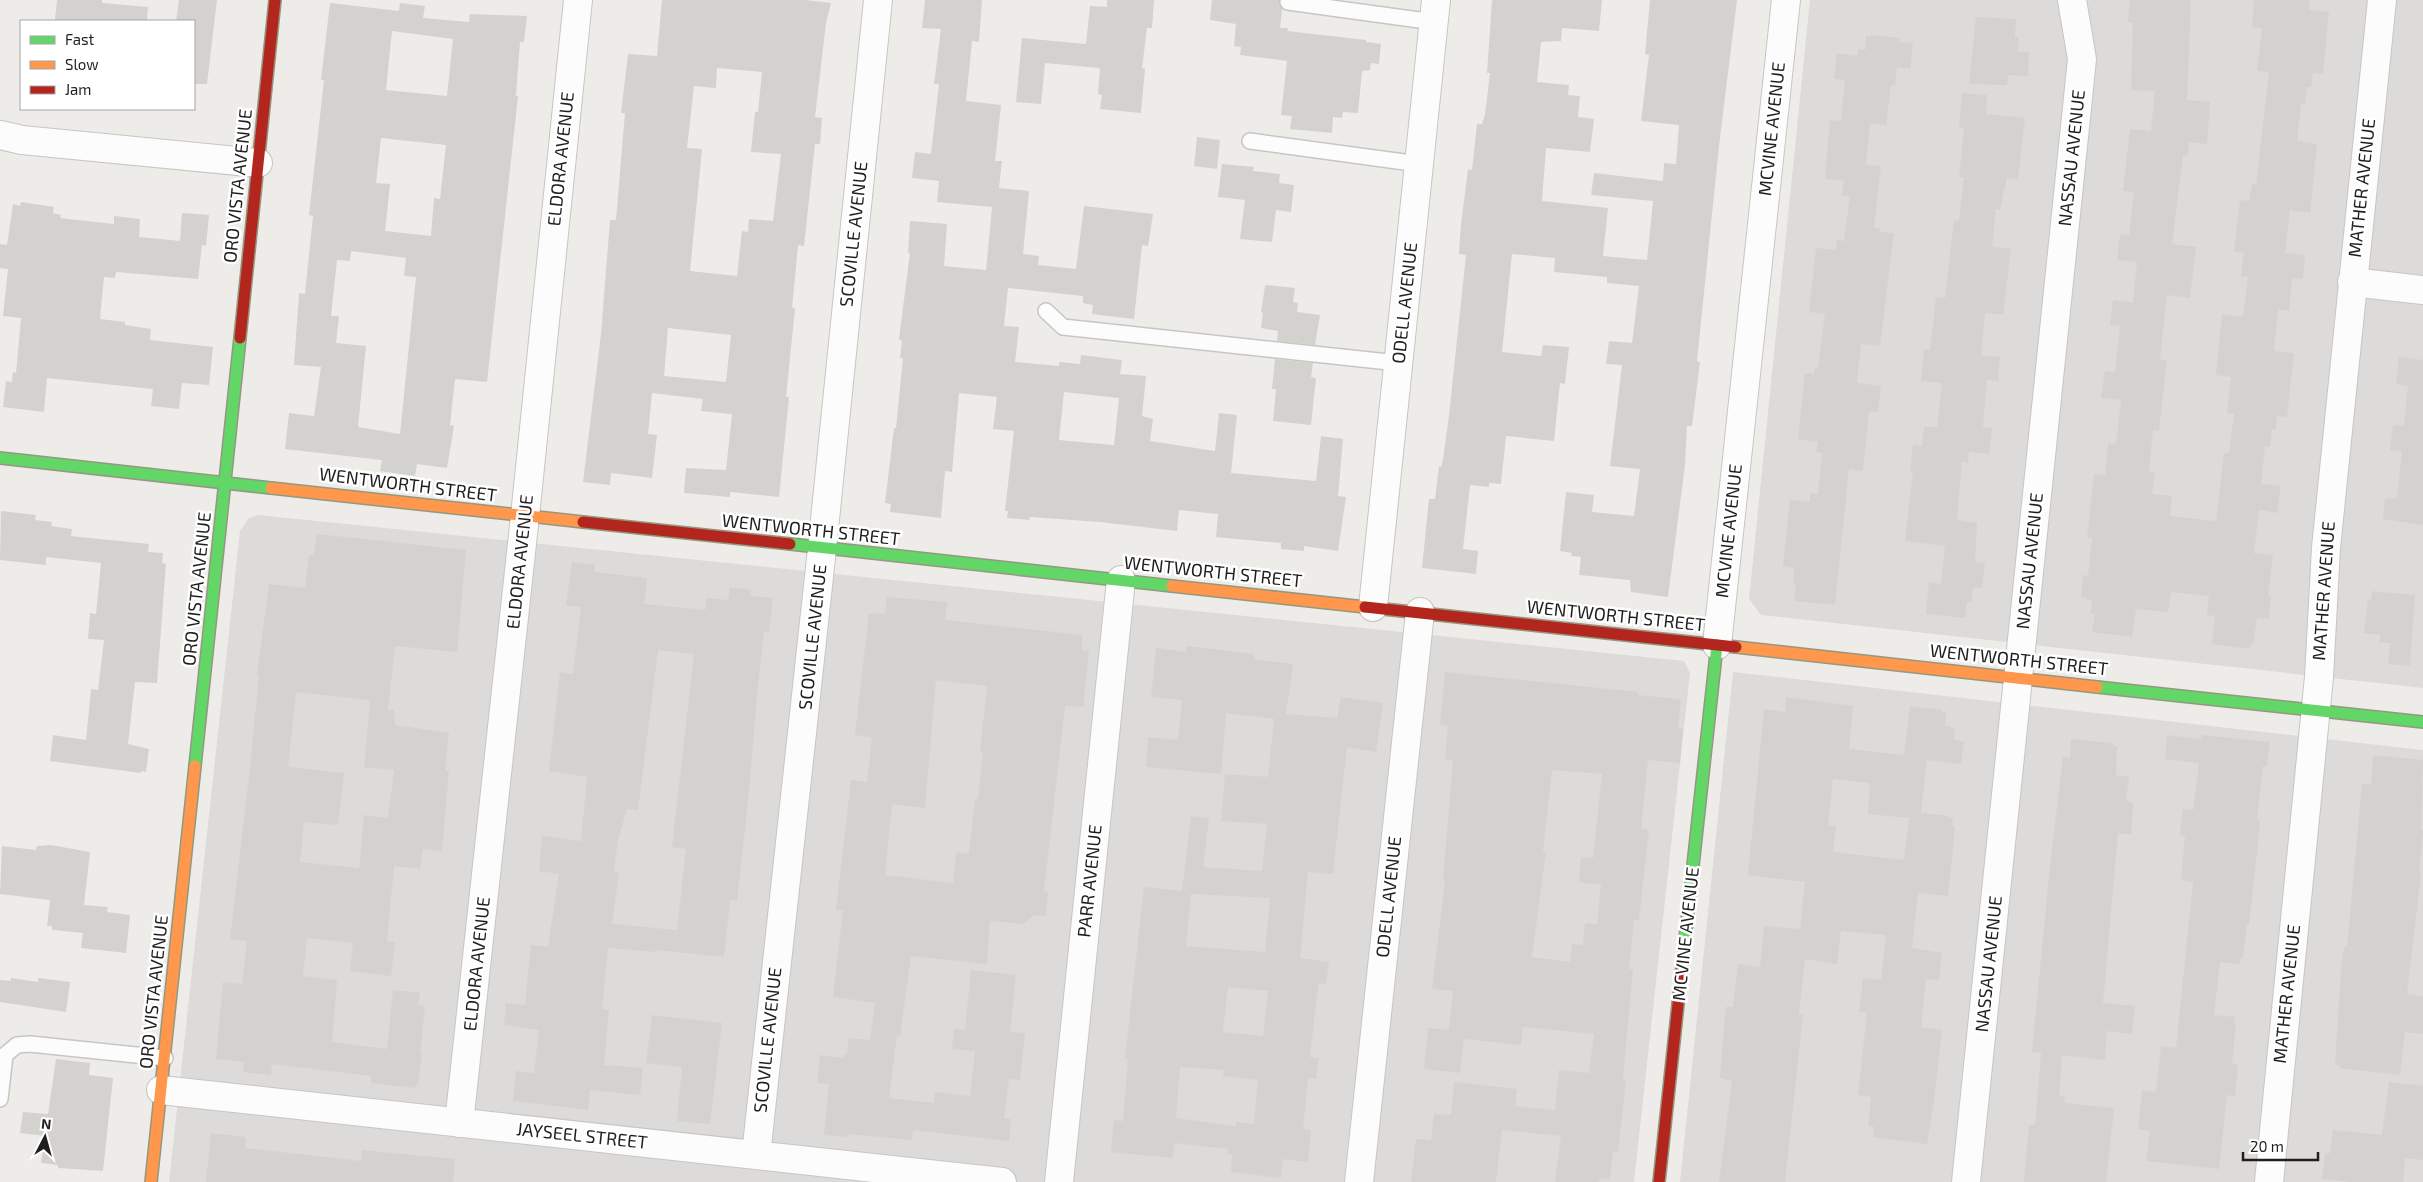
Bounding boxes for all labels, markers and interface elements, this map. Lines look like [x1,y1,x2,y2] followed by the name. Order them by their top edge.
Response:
[20,20,195,110] legend
[65,30,95,48] text: Fast
[65,55,99,73] text: Slow
[1753,61,1789,197] street label: MCVINE AVENUE
[65,80,91,98] text: Jam
[2053,89,2089,227] street label: NASSAU AVENUE
[542,91,578,227] street label: ELDORA AVENUE
[218,108,256,264] street label: ORO VISTA AVENUE
[2343,117,2379,258] street label: MATHER AVENUE
[834,160,872,308] street label: SCOVILLE AVENUE
[1387,241,1421,365] street label: ODELL AVENUE
[318,462,499,506] street label: WENTWORTH STREET
[1710,463,1746,599] street label: MCVINE AVENUE
[2011,492,2047,630] street label: NASSAU AVENUE
[501,494,537,630] street label: ELDORA AVENUE
[721,509,902,549] street label: WENTWORTH STREET
[177,511,215,667] street label: ORO VISTA AVENUE
[2307,521,2339,661] street label: MATHER AVENUE
[1123,551,1304,591] street label: WENTWORTH STREET
[793,563,831,711] street label: SCOVILLE AVENUE
[1526,595,1707,635] street label: WENTWORTH STREET
[1929,639,2110,679] street label: WENTWORTH STREET
[1072,823,1106,938] street label: PARR AVENUE
[1371,835,1405,959] street label: ODELL AVENUE
[1667,866,1703,1002] street label: MCVINE AVENUE
[1970,895,2006,1033] street label: NASSAU AVENUE
[458,896,494,1032] street label: ELDORA AVENUE
[134,914,172,1070] street label: ORO VISTA AVENUE
[2268,923,2304,1064] street label: MATHER AVENUE
[748,966,786,1114] street label: SCOVILLE AVENUE
[20,1112,70,1162] north arrow
[40,1115,52,1133] text: N
[515,1117,649,1153] street label: JAYSEEL STREET
[2243,1130,2318,1162] scale bar
[2250,1137,2284,1155] text: 20 m

